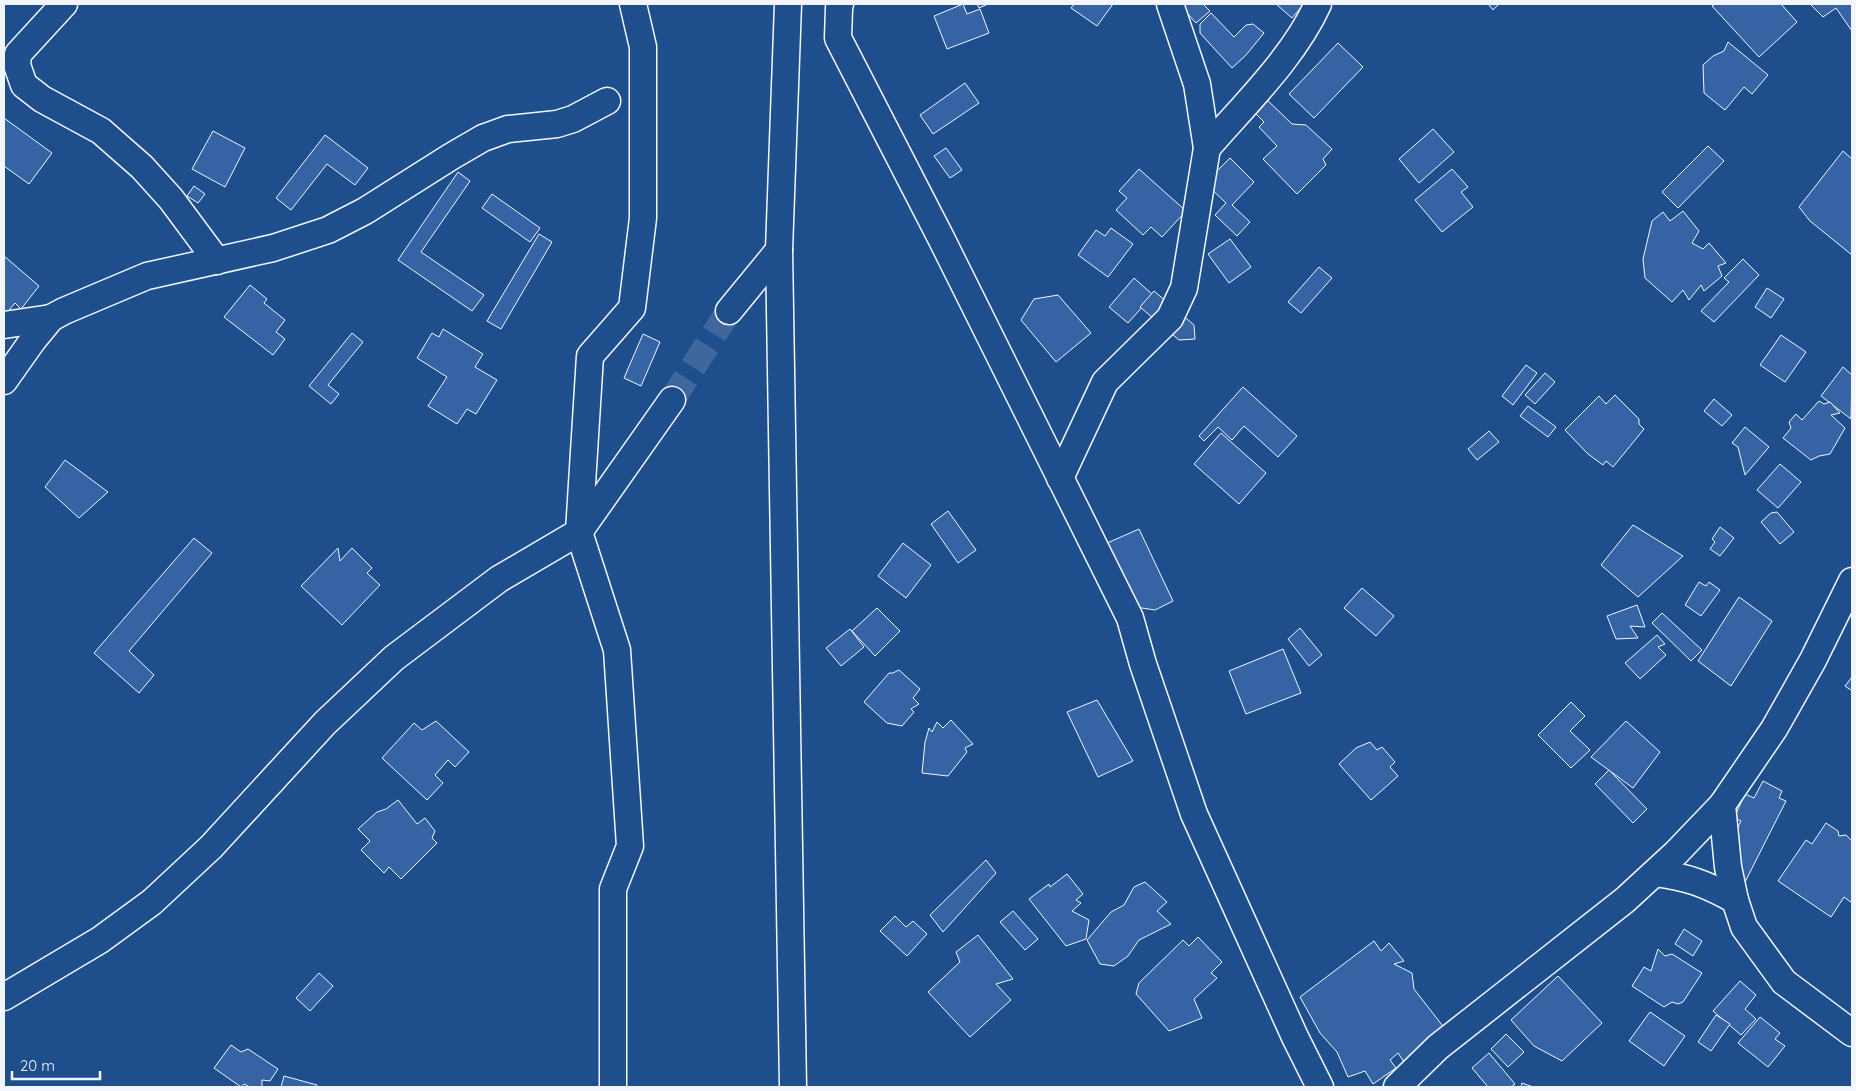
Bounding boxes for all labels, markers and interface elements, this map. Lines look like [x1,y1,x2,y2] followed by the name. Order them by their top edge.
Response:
[12,1048,100,1080] scale bar
[20,1056,55,1075] text: 20 m

